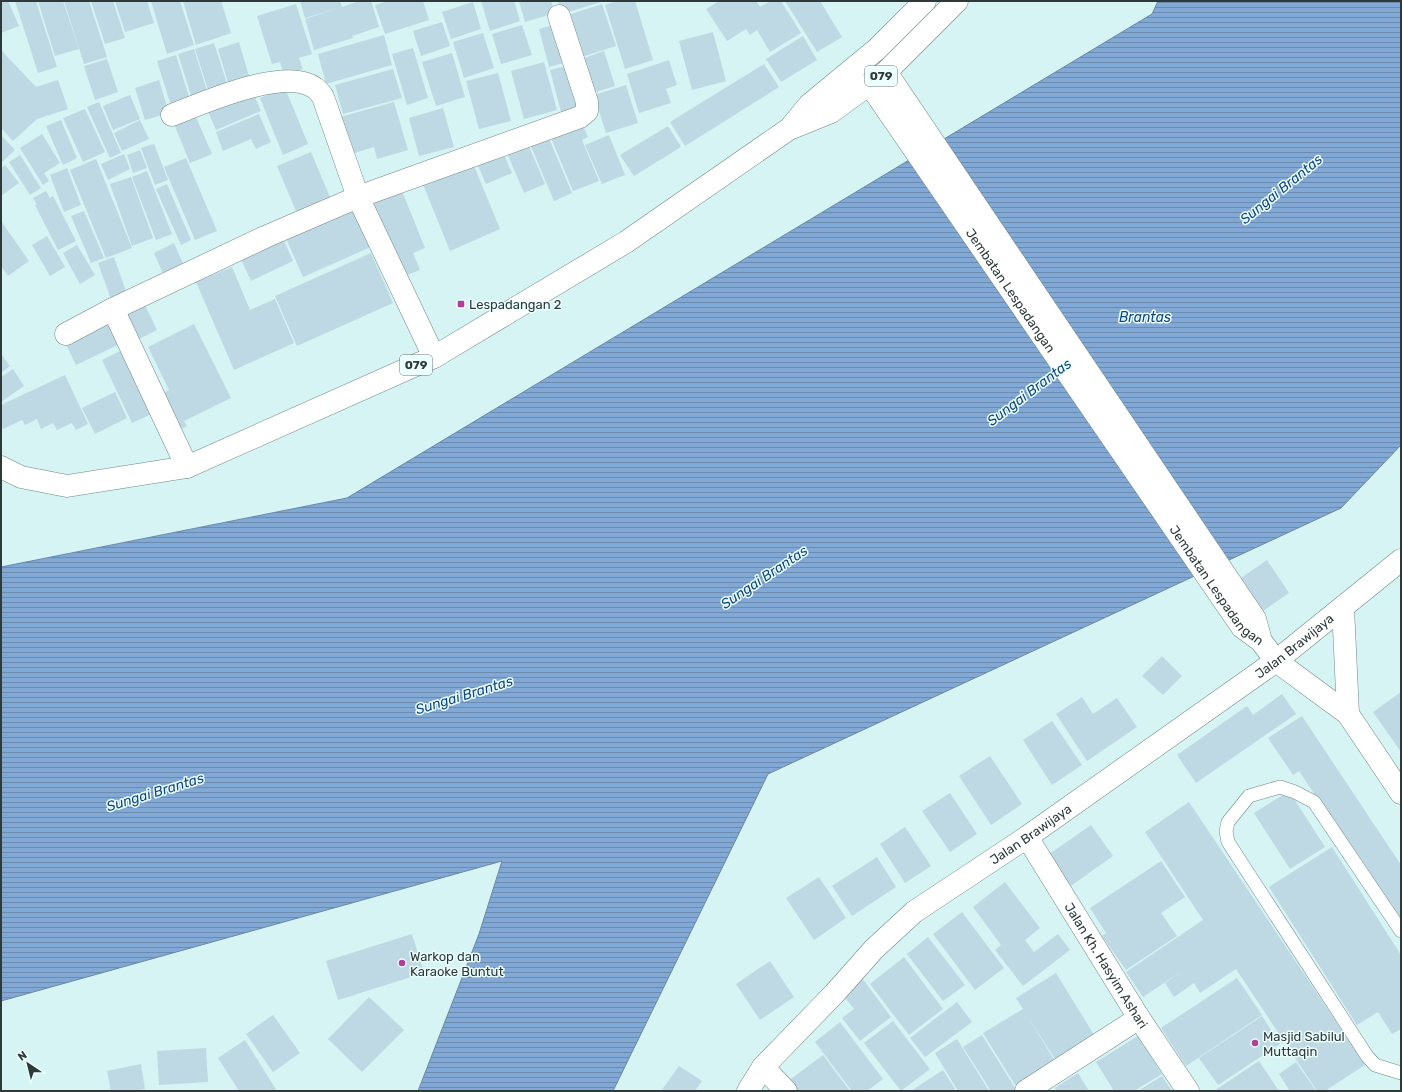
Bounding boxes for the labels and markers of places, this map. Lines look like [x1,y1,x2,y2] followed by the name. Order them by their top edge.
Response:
[469,297,561,313] place label: Lespadangan 2
[456,299,466,309] marker: Lespadangan 2
[410,949,504,979] place label: Warkop dan Karaoke Buntut
[397,958,407,968] marker: Warkop dan Karaoke Buntut
[1263,1029,1345,1059] place label: Masjid Sabilul Muttaqin
[1250,1038,1260,1048] marker: Masjid Sabilul Muttaqin

